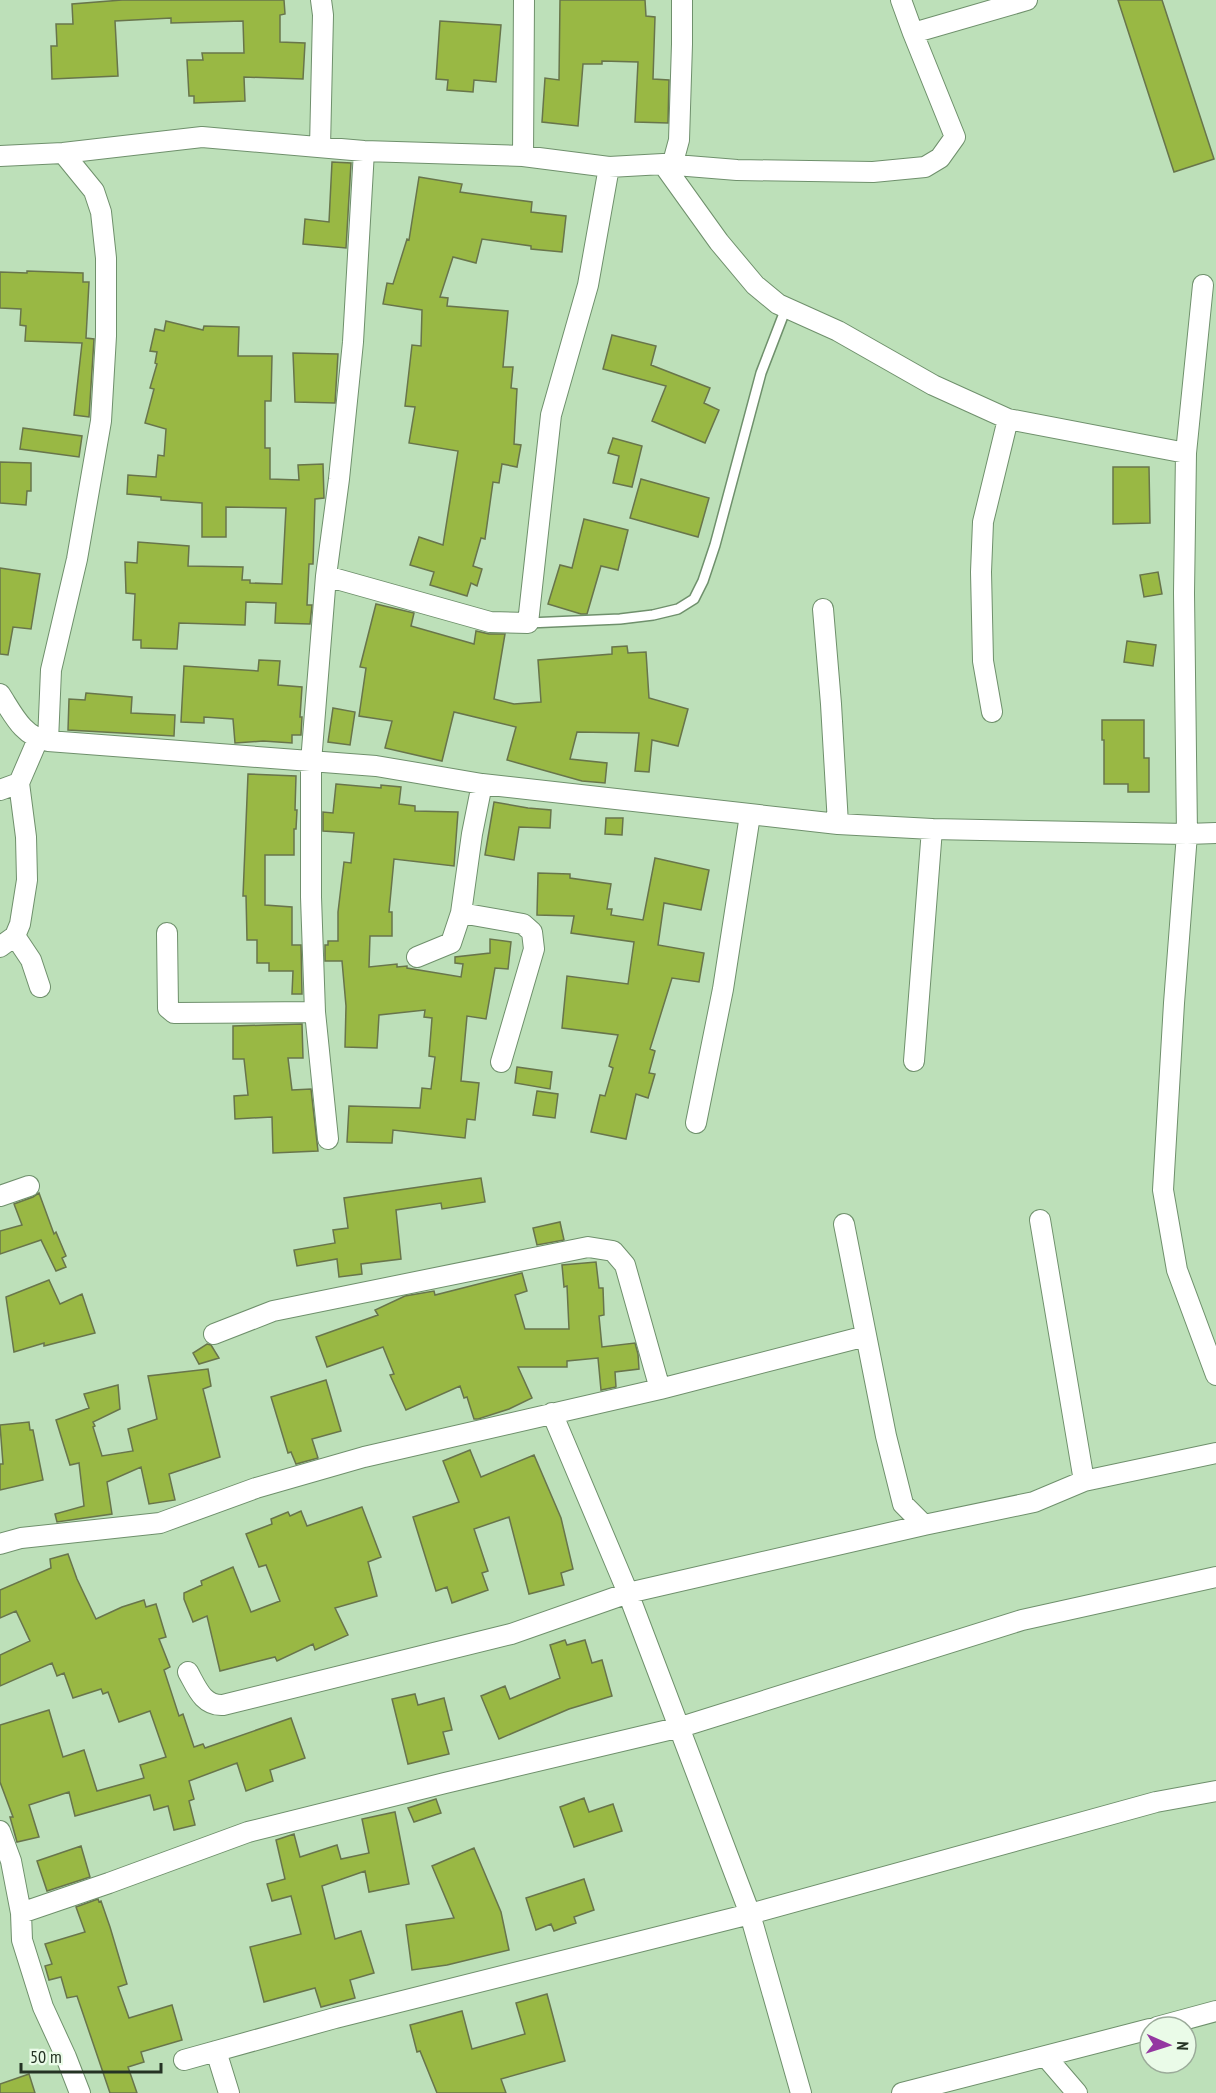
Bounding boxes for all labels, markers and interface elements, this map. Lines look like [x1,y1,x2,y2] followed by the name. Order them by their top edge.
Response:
[1138,2015,1198,2075] north arrow
[21,2036,160,2074] scale bar
[1173,2041,1193,2051] text: N
[30,2045,62,2068] text: 50 m

